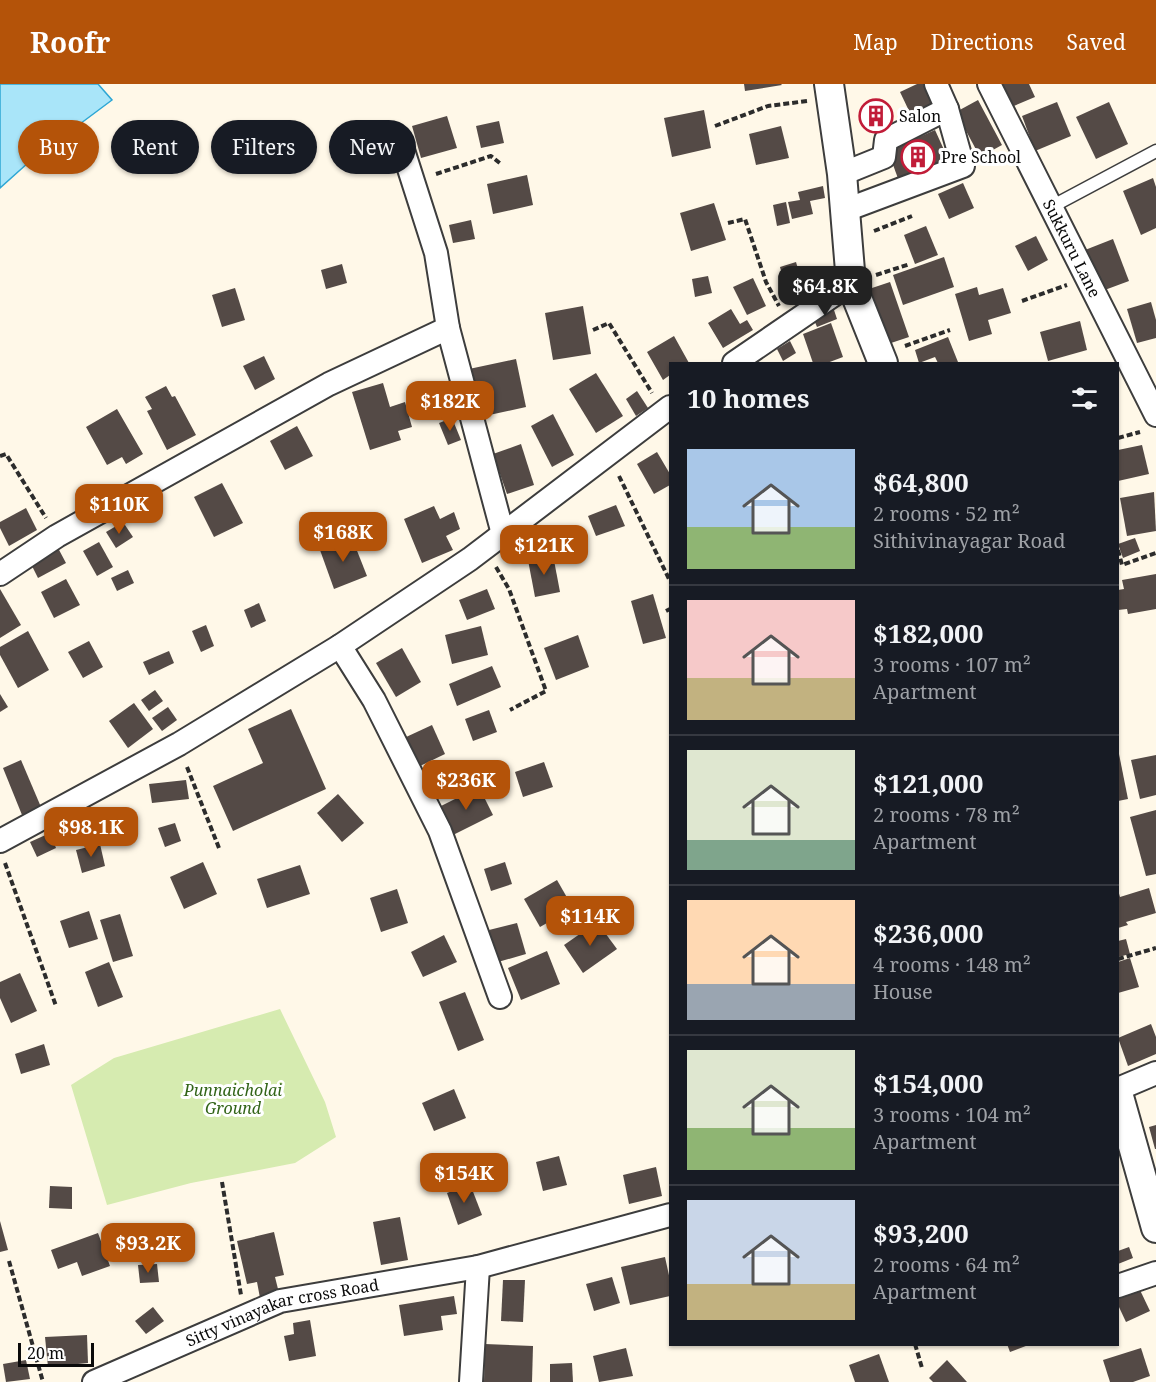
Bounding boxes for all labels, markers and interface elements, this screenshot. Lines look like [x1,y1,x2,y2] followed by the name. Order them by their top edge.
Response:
[30,23,110,61] text: Roofr
[853,28,898,56] text: Map
[931,28,1033,56] text: Directions
[1066,28,1126,56] text: Saved
[858,98,894,134] building icon: Salon
[899,105,941,127] place label: Salon
[18,120,99,174] chip: Buy
[111,120,199,174] chip: Rent
[211,120,317,174] chip: Filters
[329,120,416,174] chip: New
[900,139,936,175] building icon: Pre School
[941,146,1021,168] place label: Pre School
[1038,195,1106,301] street label: Sukkuru Lane
[776,266,874,317] pin: $64.8K
[792,272,858,299] text: $64.8K
[687,380,809,416] text: 10 homes
[408,381,492,432] pin: $182K
[1068,382,1101,415] icon: filters
[420,387,480,414] text: $182K
[873,464,969,500] text: $64,800
[735,473,807,545] icon: home
[77,484,161,535] pin: $110K
[89,490,149,517] text: $110K
[873,500,1020,527] text: 2 rooms · 52 m²
[301,512,385,563] pin: $168K
[313,518,373,545] text: $168K
[502,525,586,576] pin: $121K
[873,527,1066,554] text: Sithivinayagar Road
[514,531,574,558] text: $121K
[873,615,983,651] text: $182,000
[735,624,807,696] icon: home
[873,651,1031,678] text: 3 rooms · 107 m²
[873,678,977,705] text: Apartment
[424,760,508,811] pin: $236K
[873,765,983,801] text: $121,000
[436,766,496,793] text: $236K
[735,774,807,846] icon: home
[873,801,1020,828] text: 2 rooms · 78 m²
[42,807,140,858] pin: $98.1K
[58,813,124,840] text: $98.1K
[873,828,977,855] text: Apartment
[548,896,632,947] pin: $114K
[560,902,620,929] text: $114K
[873,915,983,951] text: $236,000
[735,924,807,996] icon: home
[873,951,1031,978] text: 4 rooms · 148 m²
[873,978,933,1005] text: House
[873,1065,983,1101] text: $154,000
[735,1074,807,1146] icon: home
[183,1079,282,1119] park label: Punnaicholai Ground
[873,1101,1031,1128] text: 3 rooms · 104 m²
[873,1128,977,1155] text: Apartment
[422,1153,506,1204] pin: $154K
[434,1159,494,1186] text: $154K
[873,1215,969,1251] text: $93,200
[99,1223,197,1274] pin: $93.2K
[735,1224,807,1296] icon: home
[115,1229,181,1256] text: $93.2K
[873,1251,1020,1278] text: 2 rooms · 64 m²
[182,1273,381,1352] street label: Sitty vinayakar cross Road
[873,1278,977,1305] text: Apartment
[18,1340,94,1368] scale bar
[27,1342,64,1364] text: 20 m

